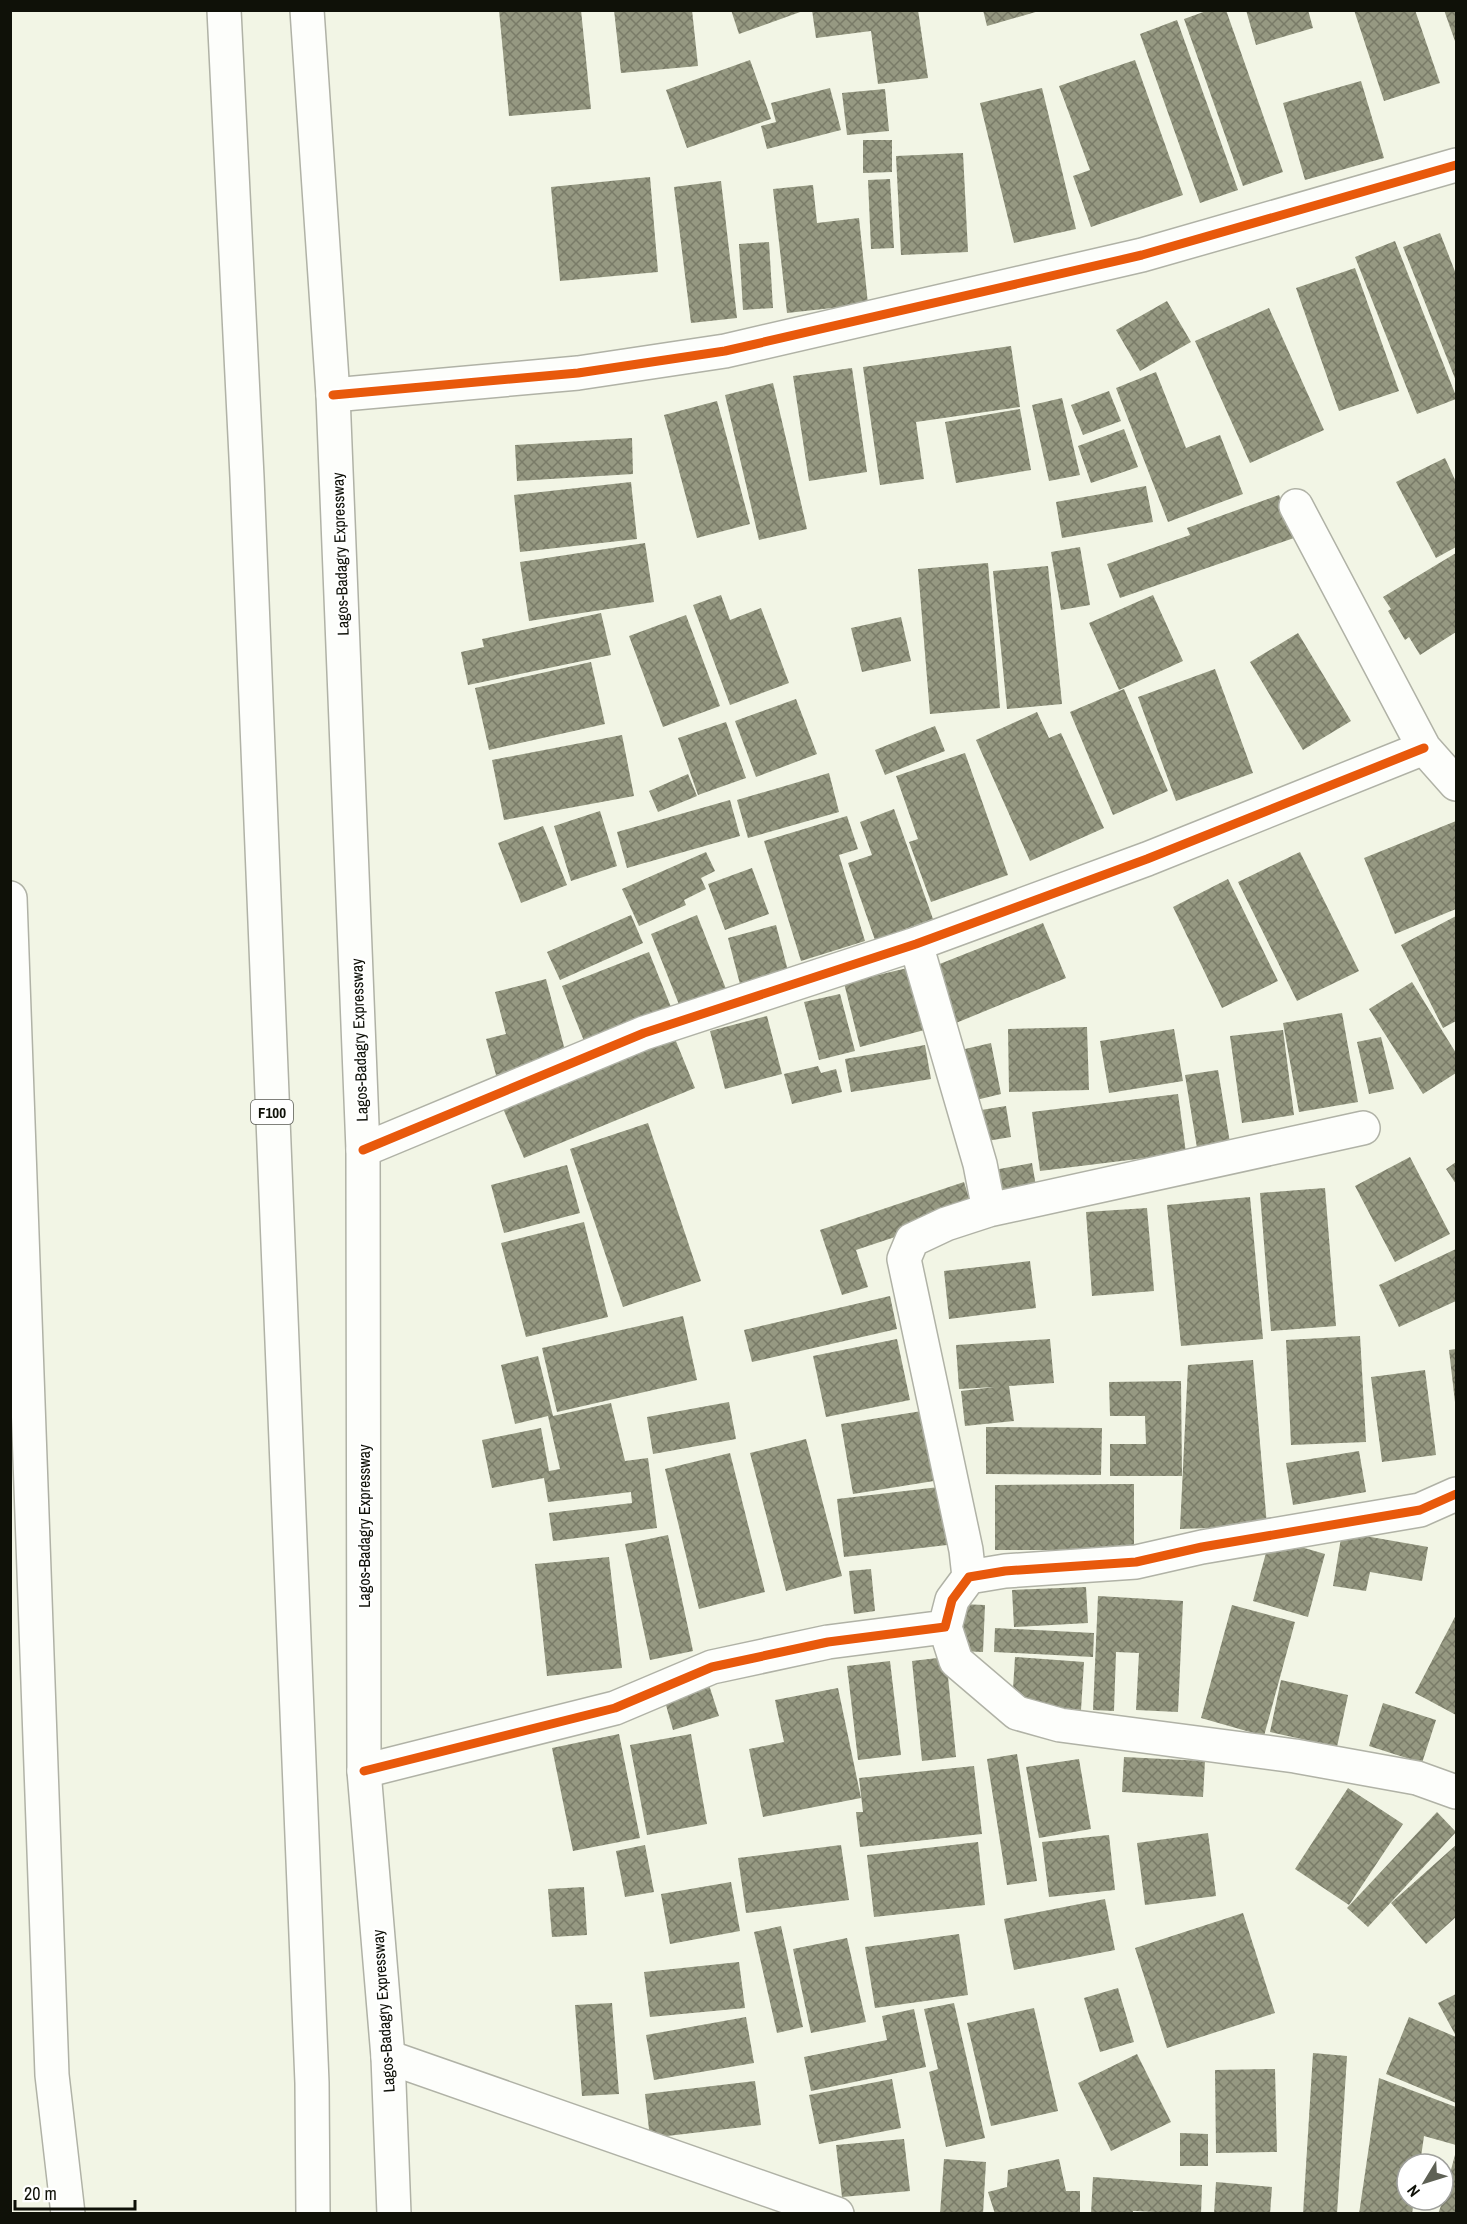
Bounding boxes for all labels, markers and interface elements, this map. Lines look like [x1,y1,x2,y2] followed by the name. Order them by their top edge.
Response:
[326,472,354,636] street label: Lagos-Badagry Expressway
[345,958,373,1122] street label: Lagos-Badagry Expressway
[251,1100,293,1124] road number: F100
[353,1444,375,1608] street label: Lagos-Badagry Expressway
[366,1928,400,2093] street label: Lagos-Badagry Expressway
[1395,2152,1455,2212] north arrow
[15,2173,135,2211] scale bar
[24,2181,57,2206] text: 20 m
[1402,2181,1425,2202] text: N

